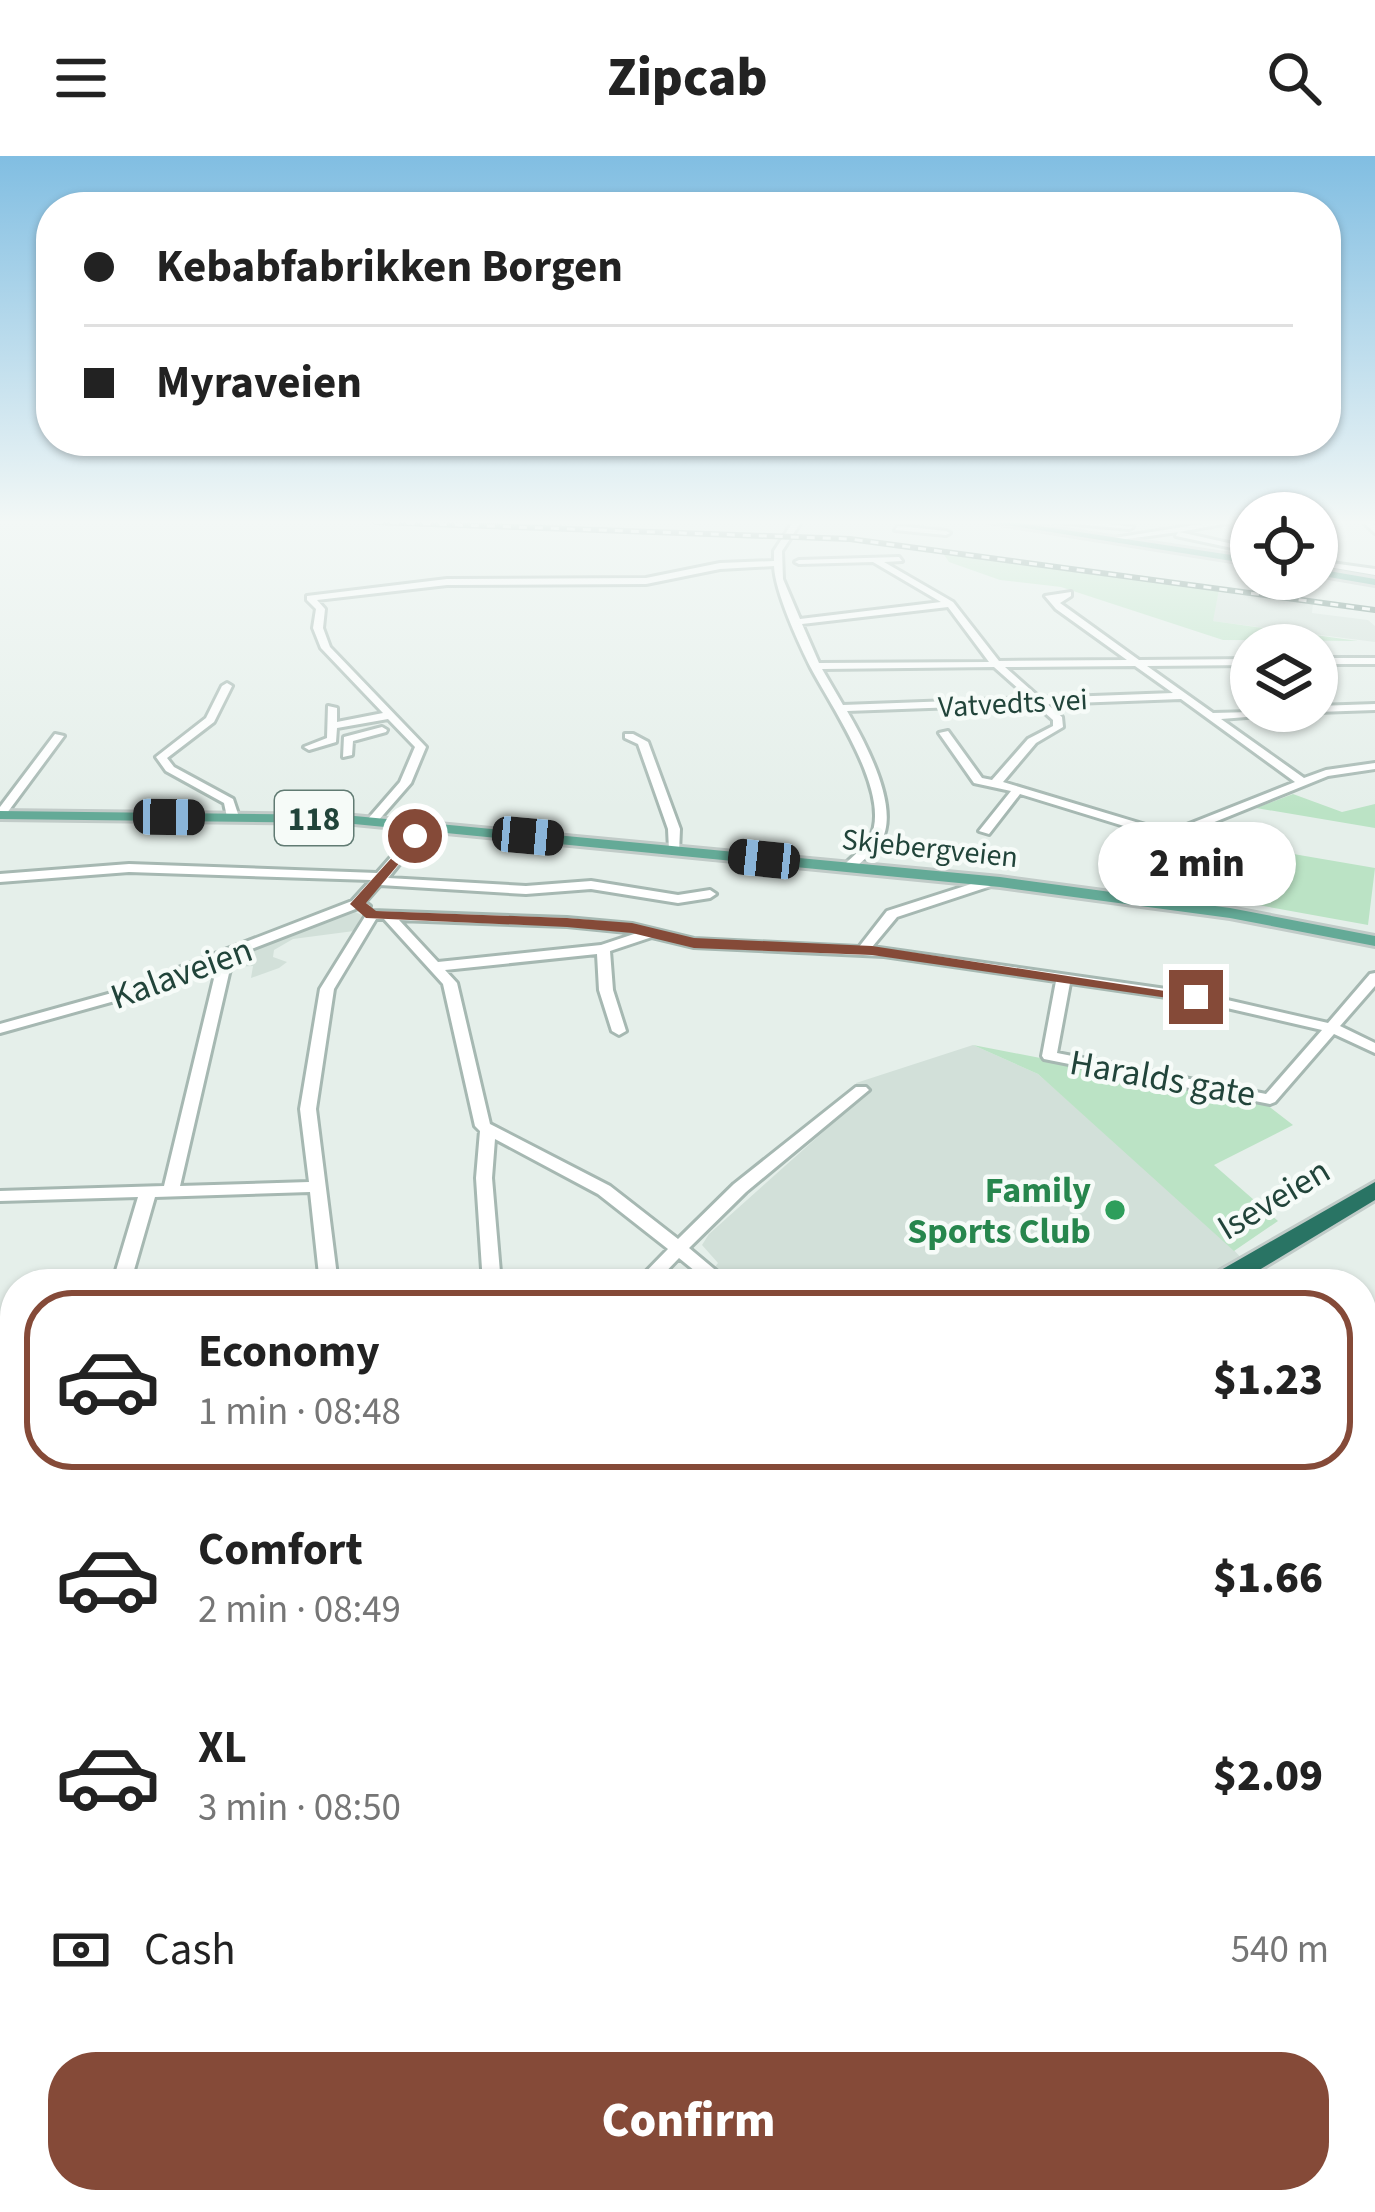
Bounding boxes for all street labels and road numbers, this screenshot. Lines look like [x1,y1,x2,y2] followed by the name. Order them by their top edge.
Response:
[937,678,1089,729] street label: Vatvedts vei
[275,791,353,845] road number: 118
[840,818,1020,879] street label: Skjebergveien
[104,924,259,1023] street label: Kalaveien
[1066,1037,1260,1120] street label: Haralds gate
[1208,1146,1340,1253] street label: Iseveien

